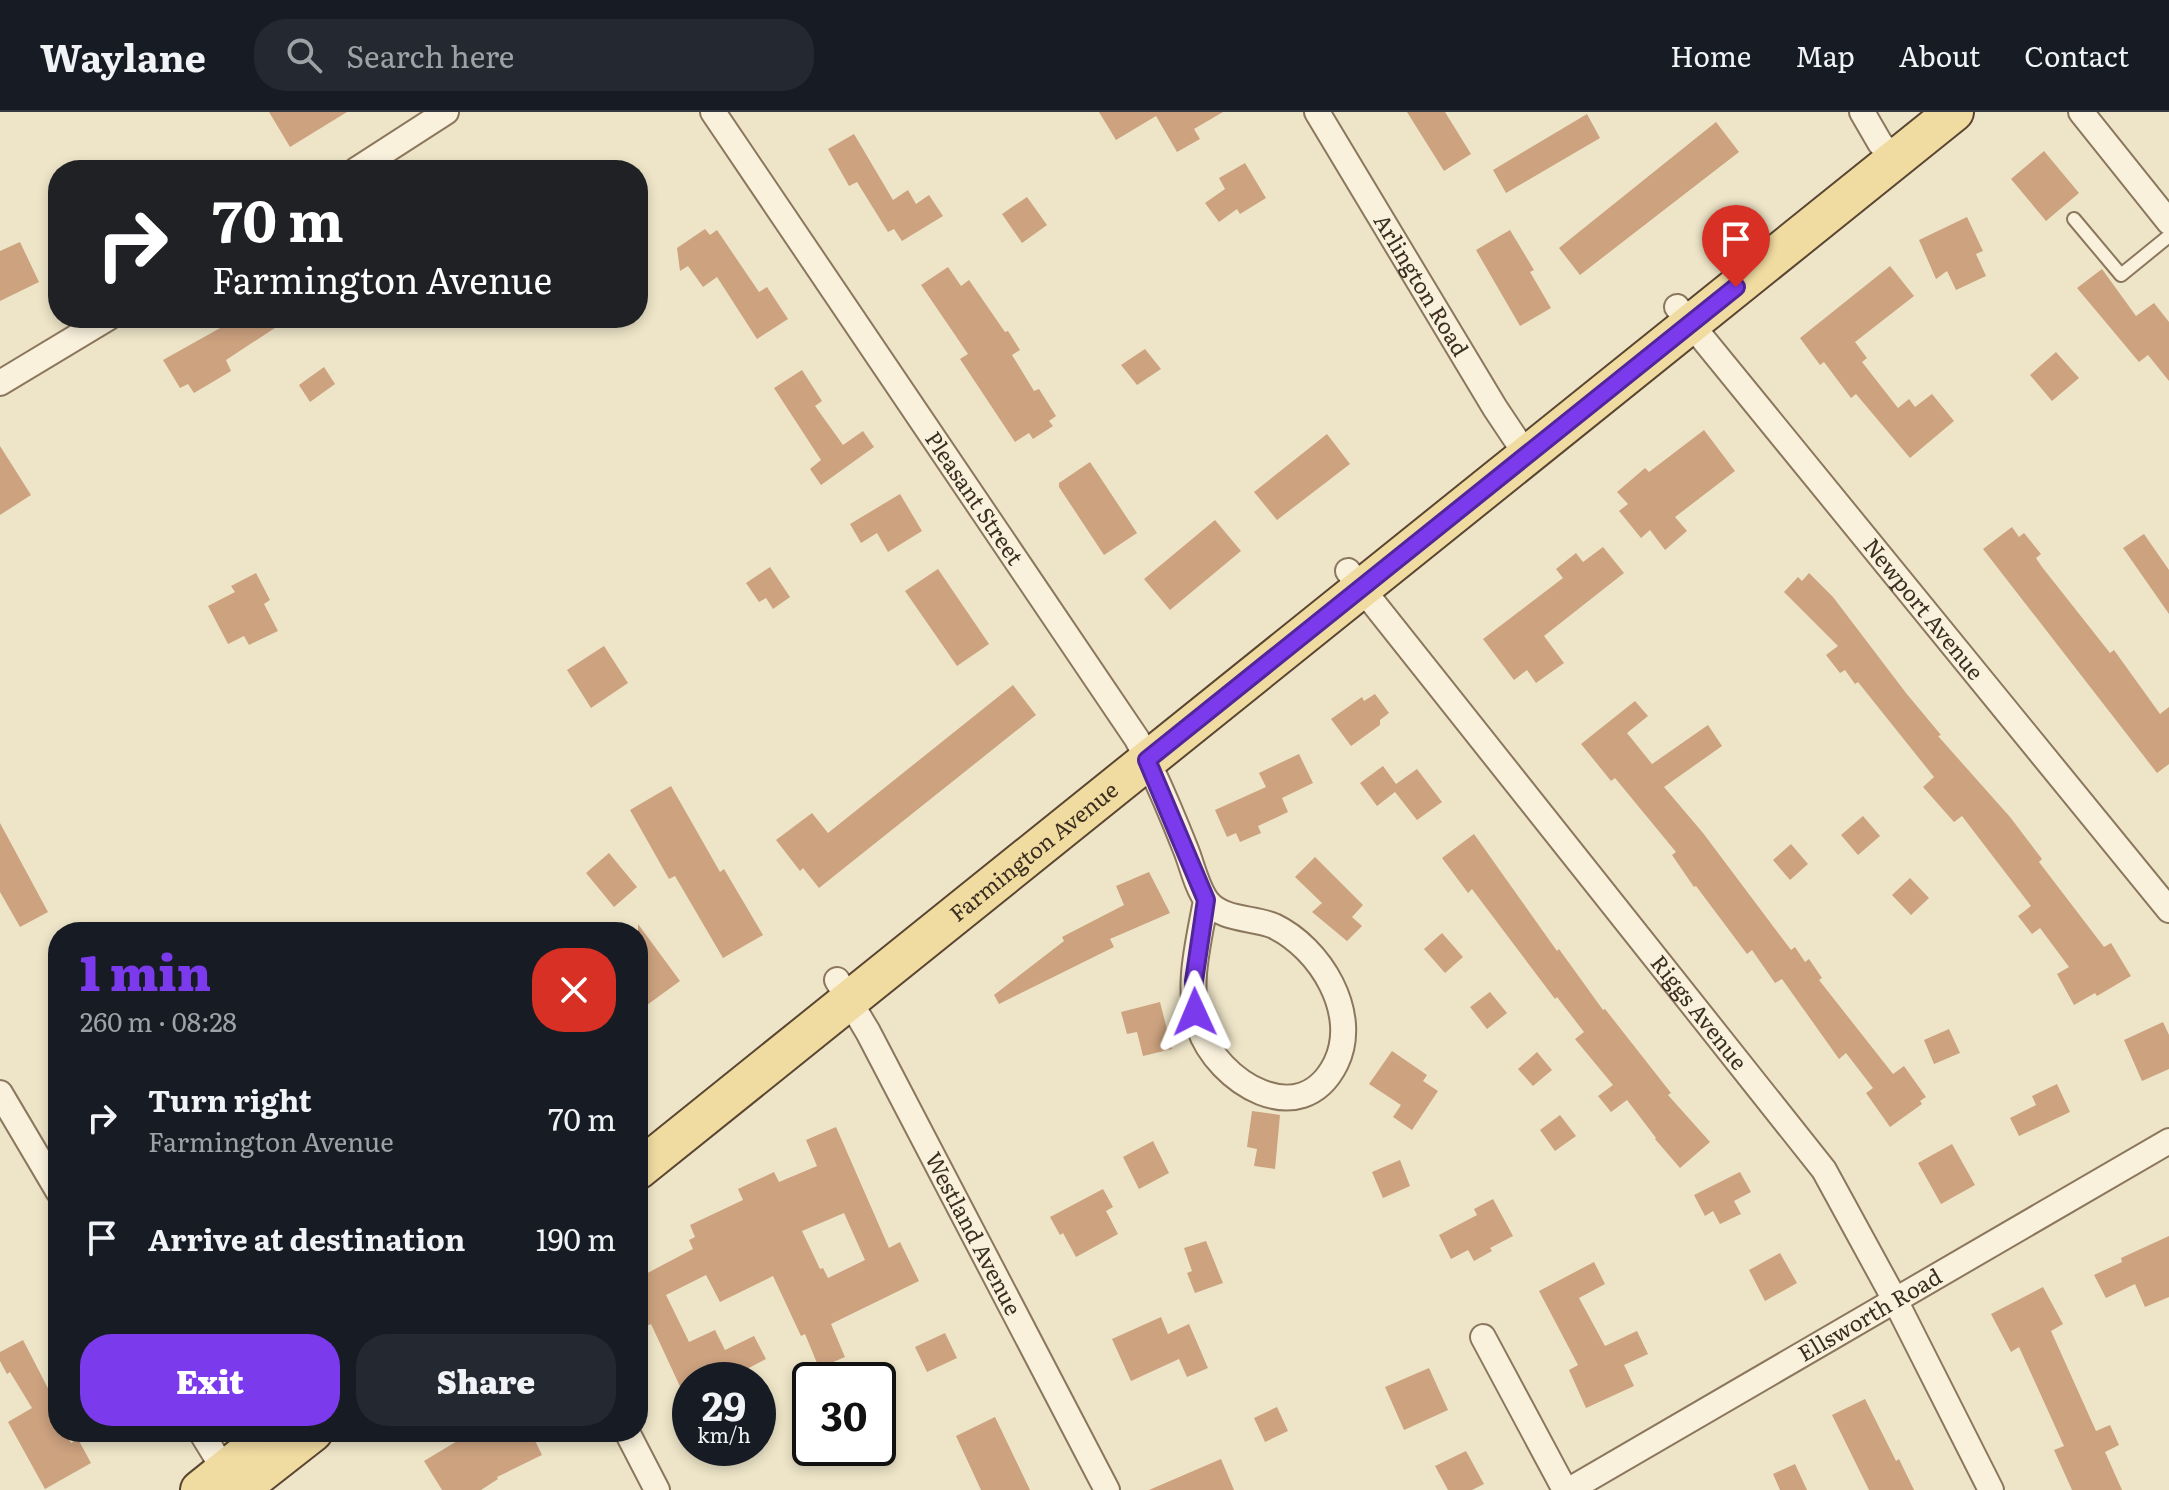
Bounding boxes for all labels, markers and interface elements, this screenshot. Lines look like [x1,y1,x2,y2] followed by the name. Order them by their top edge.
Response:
[254,19,814,91] search box
[40,27,206,84] text: Waylane
[282,33,326,77] icon: search
[346,33,514,77] text: Search here
[1670,34,1751,76] text: Home
[1795,34,1855,76] text: Map
[1899,34,1980,76] text: About
[2024,34,2129,76] text: Contact
[212,176,344,259] text: 70 m
[80,192,184,296] icon: right
[1702,205,1770,287] pin
[1367,207,1478,362] street label: Arlington Road
[1714,217,1758,261] icon: arrive
[212,252,552,305] text: Farmington Avenue
[918,424,1032,571] street label: Pleasant Street
[1857,530,1993,686] street label: Newport Avenue
[942,773,1124,929] street label: Farmington Avenue
[80,935,211,1006] text: 1 min
[1644,947,1756,1076] street label: Riggs Avenue
[532,948,616,1032] button: close
[1153,970,1237,1054] position arrow
[80,1001,237,1040] text: 260 m · 08:28
[148,1077,312,1121] text: Turn right
[80,1096,124,1140] icon: right
[548,1096,616,1140] text: 70 m
[148,1121,394,1160] text: Farmington Avenue
[918,1145,1031,1321] street label: Westland Avenue
[80,1216,124,1260] icon: arrive
[148,1216,465,1260] text: Arrive at destination
[536,1216,616,1260] text: 190 m
[1791,1259,1947,1369] street label: Ellsworth Road
[80,1334,340,1426] button: Exit
[356,1334,616,1426] button: Share
[792,1362,896,1466] speed limit sign: 30
[702,1374,746,1433] text: 29
[697,1419,751,1449] text: km/h

